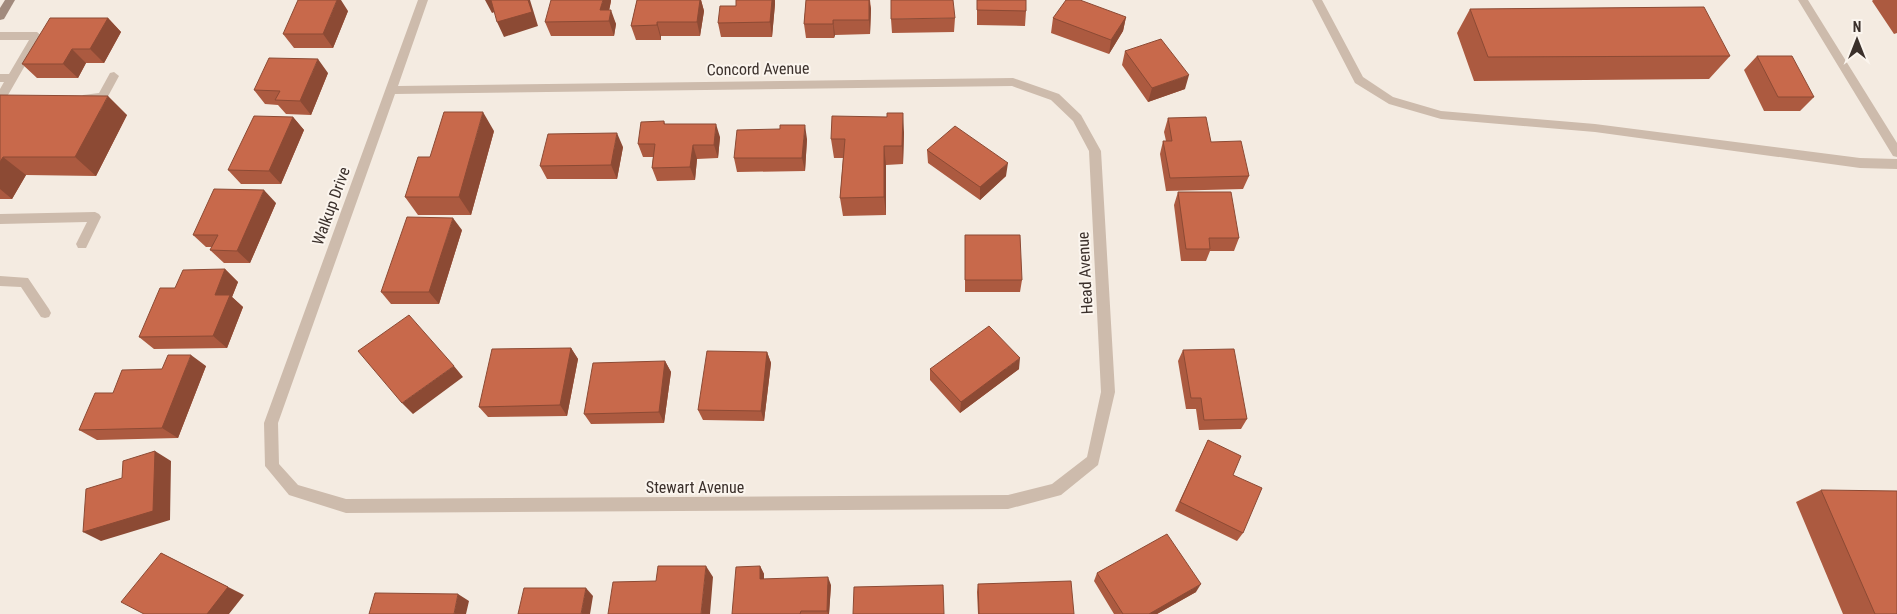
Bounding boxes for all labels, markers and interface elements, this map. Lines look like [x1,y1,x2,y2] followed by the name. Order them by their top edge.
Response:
[1832,15,1882,65] north arrow
[1853,19,1861,35] text: N
[707,59,809,79] street label: Concord Avenue
[308,164,354,248] street label: Walkup Drive
[1073,231,1097,315] street label: Head Avenue
[646,478,744,497] street label: Stewart Avenue

